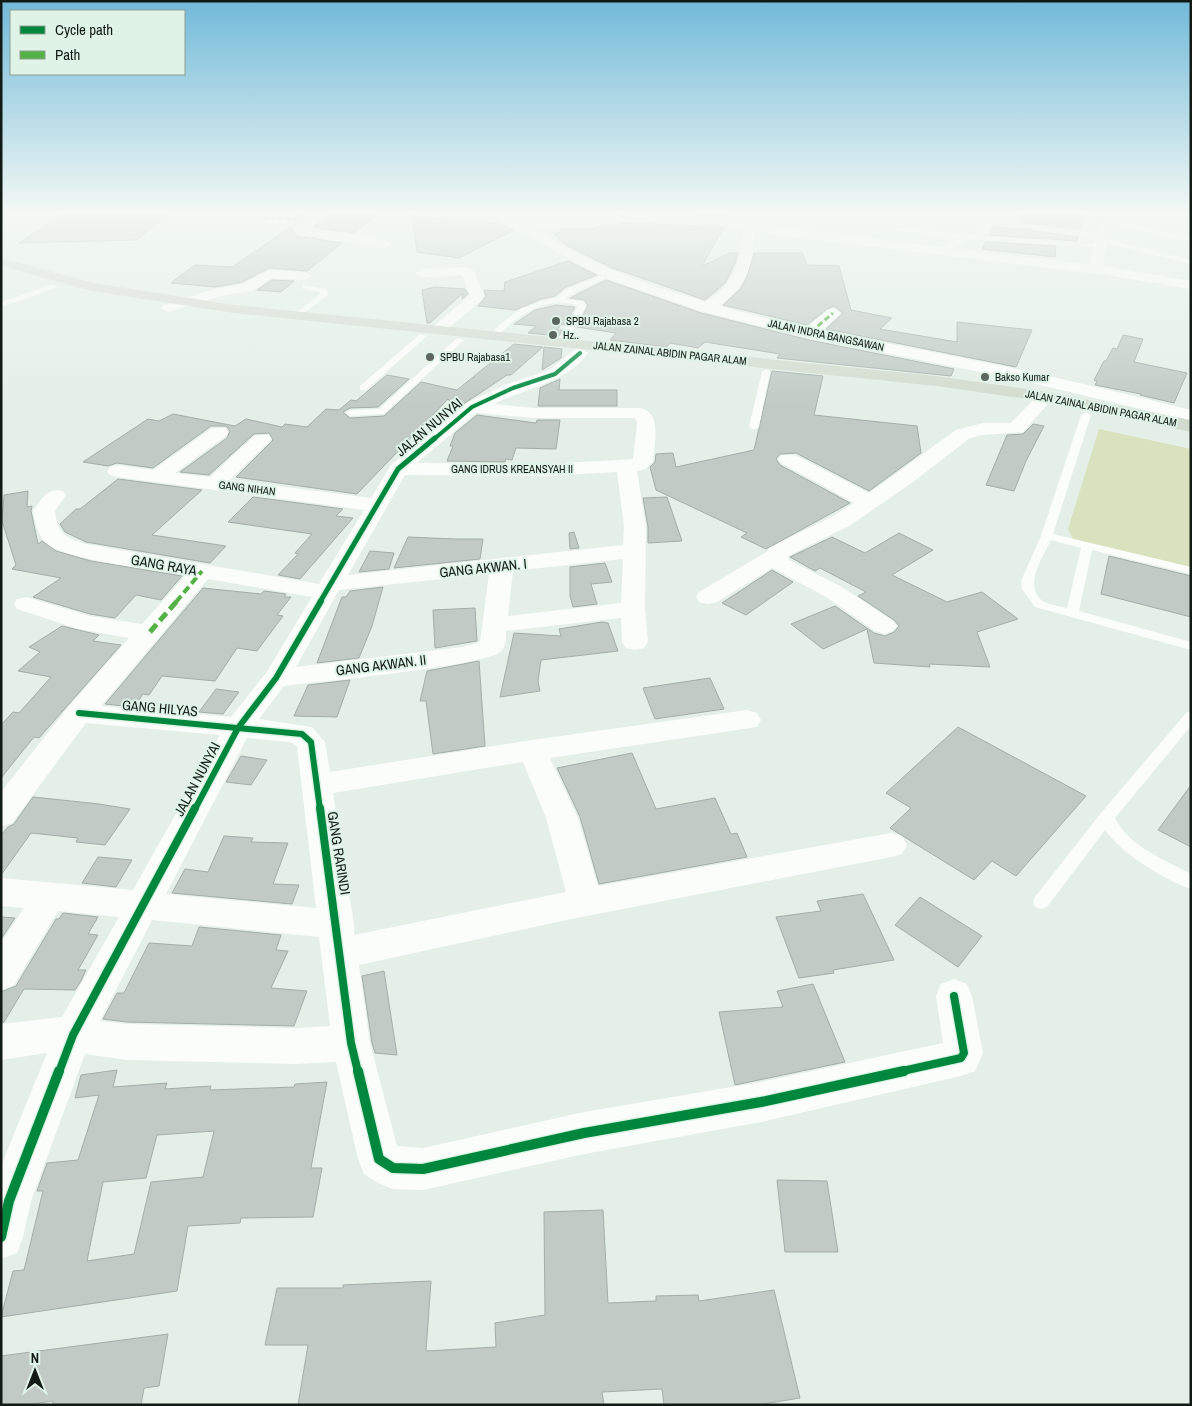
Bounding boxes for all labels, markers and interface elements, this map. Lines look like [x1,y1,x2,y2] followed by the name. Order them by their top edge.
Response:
[10,10,185,75] legend
[55,19,113,40] text: Cycle path
[55,44,80,65] text: Path
[566,314,639,328] place label: SPBU Rajabasa 2
[550,315,562,327] marker: SPBU Rajabasa 2
[767,316,885,354] street label: JALAN INDRA BANGSAWAN
[563,328,579,342] place label: Hz..
[547,329,559,341] marker: Hz..
[593,338,747,368] street label: JALAN ZAINAL ABIDIN PAGAR ALAM
[440,350,510,364] place label: SPBU Rajabasa1
[424,351,436,363] marker: SPBU Rajabasa1
[995,370,1049,384] place label: Bakso Kumar
[979,371,991,383] marker: Bakso Kumar
[1024,386,1178,430] street label: JALAN ZAINAL ABIDIN PAGAR ALAM
[392,394,466,460] street label: JALAN NUNYAI
[451,462,573,476] street label: GANG IDRUS KREANSYAH II
[218,478,276,498] street label: GANG NIHAN
[130,550,199,580] street label: GANG RAYA
[438,554,528,582] street label: GANG AKWAN. I
[335,651,427,679] street label: GANG AKWAN. II
[121,696,199,720] street label: GANG HILYAS
[170,739,224,819] street label: JALAN NUNYAI
[324,810,354,896] street label: GANG RARINDI
[10,1346,60,1396] north arrow
[31,1349,39,1367] text: N

